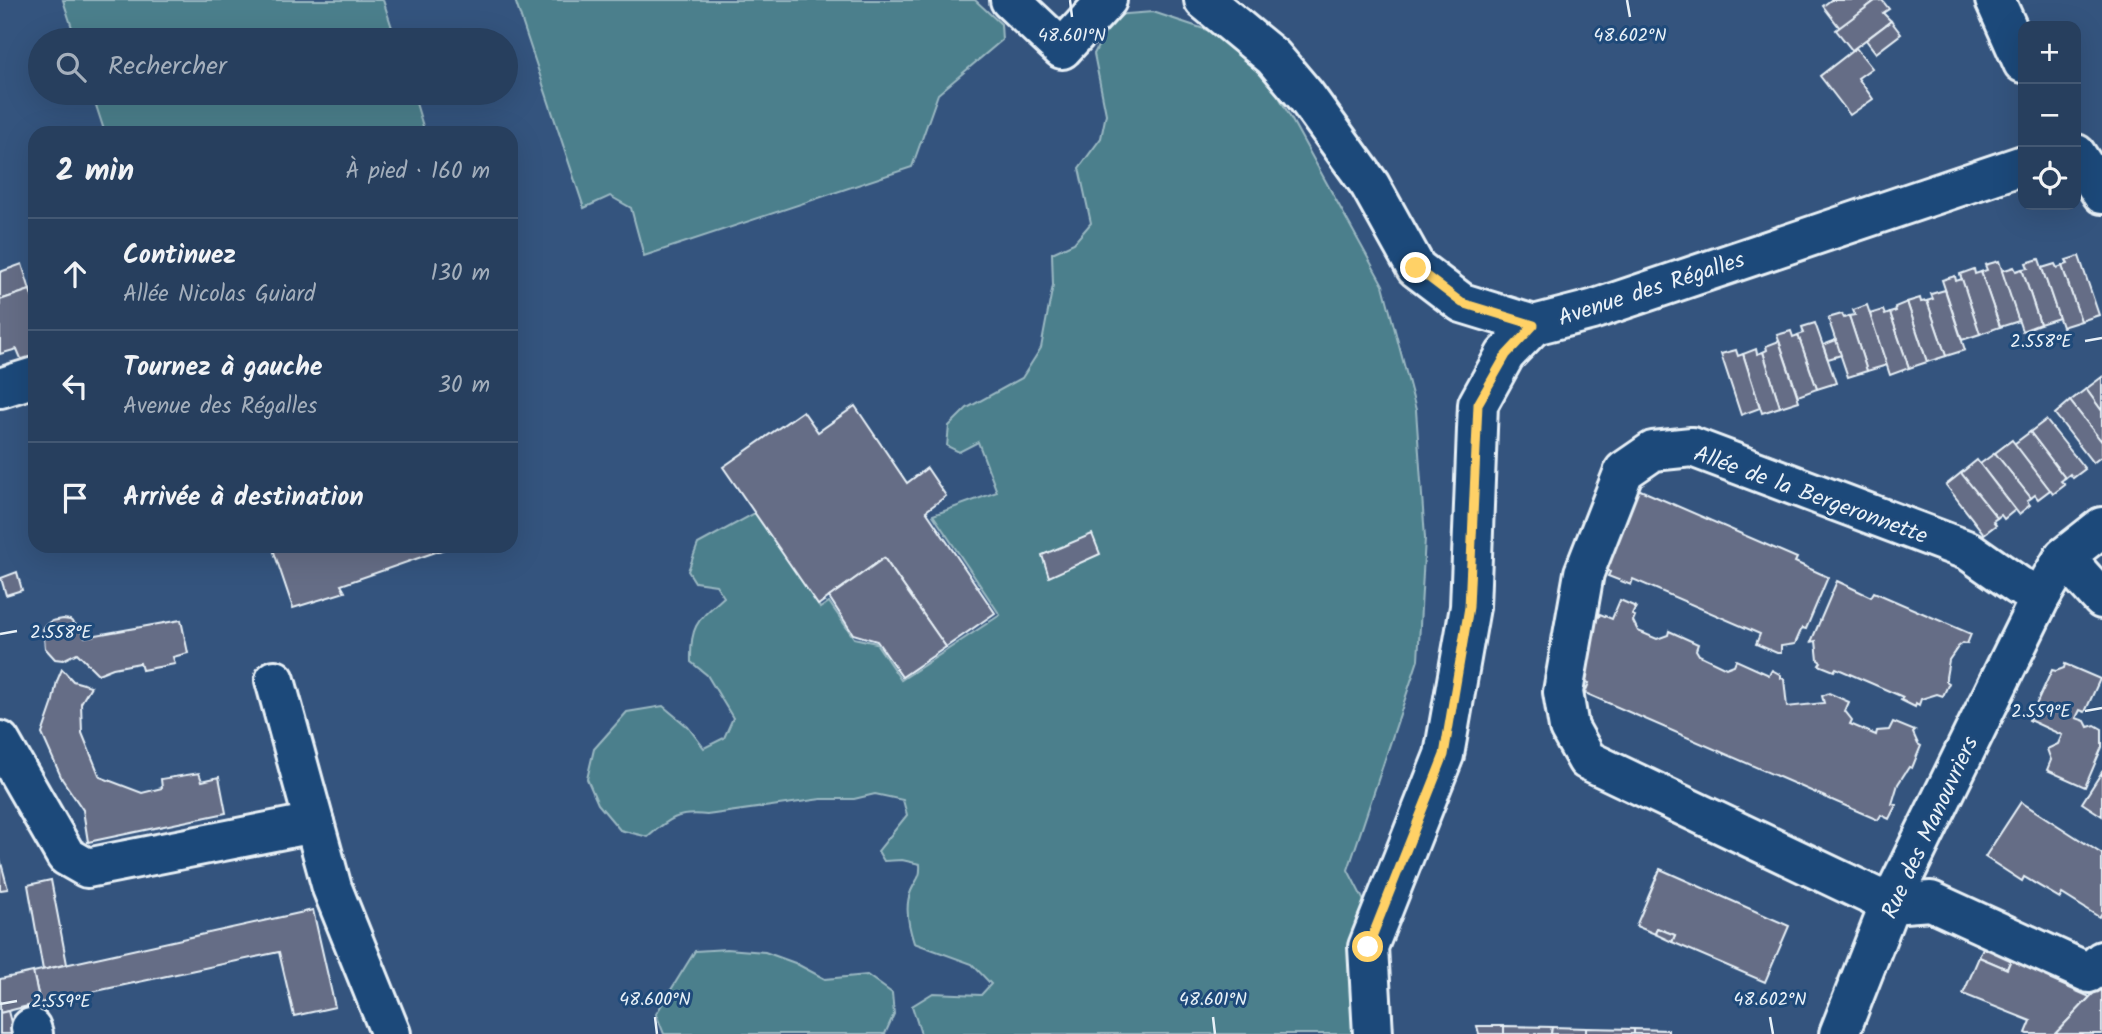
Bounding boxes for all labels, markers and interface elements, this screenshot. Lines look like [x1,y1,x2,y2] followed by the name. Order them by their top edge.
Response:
[2018,21,2081,210] map controls
[2018,21,2081,84] button: +
[1038,22,1106,51] text: 48.601°N
[1594,22,1666,51] text: 48.602°N
[28,28,518,105] search box
[108,46,227,88] text: Rechercher
[52,48,90,86] icon: search
[2018,84,2081,147] button: −
[2018,147,2081,210] button: locate
[56,148,134,196] text: 2 min
[346,154,490,190] text: À pied · 160 m
[123,235,236,277] text: Continuez
[1554,243,1750,337] street label: Avenue des Régalles
[1400,252,1431,283] route end
[56,255,94,293] icon: ahead
[431,256,490,292] text: 130 m
[123,277,316,313] text: Allée Nicolas Guiard
[2010,328,2072,357] text: 2.558°E
[123,347,323,389] text: Tournez à gauche
[56,367,94,405] icon: left
[438,368,490,404] text: 30 m
[123,389,317,425] text: Avenue des Régalles
[1688,437,1932,555] street label: Allée de la Bergeronnette
[123,477,364,519] text: Arrivée à destination
[56,479,94,517] icon: arrive
[30,619,92,648] text: 2.558°E
[2011,698,2071,727] text: 2.559°E
[1873,730,1989,925] street label: Rue des Manouvriers
[1352,931,1383,962] route start
[619,986,691,1015] text: 48.600°N
[1179,986,1247,1015] text: 48.601°N
[1734,986,1806,1015] text: 48.602°N
[31,988,91,1017] text: 2.559°E

